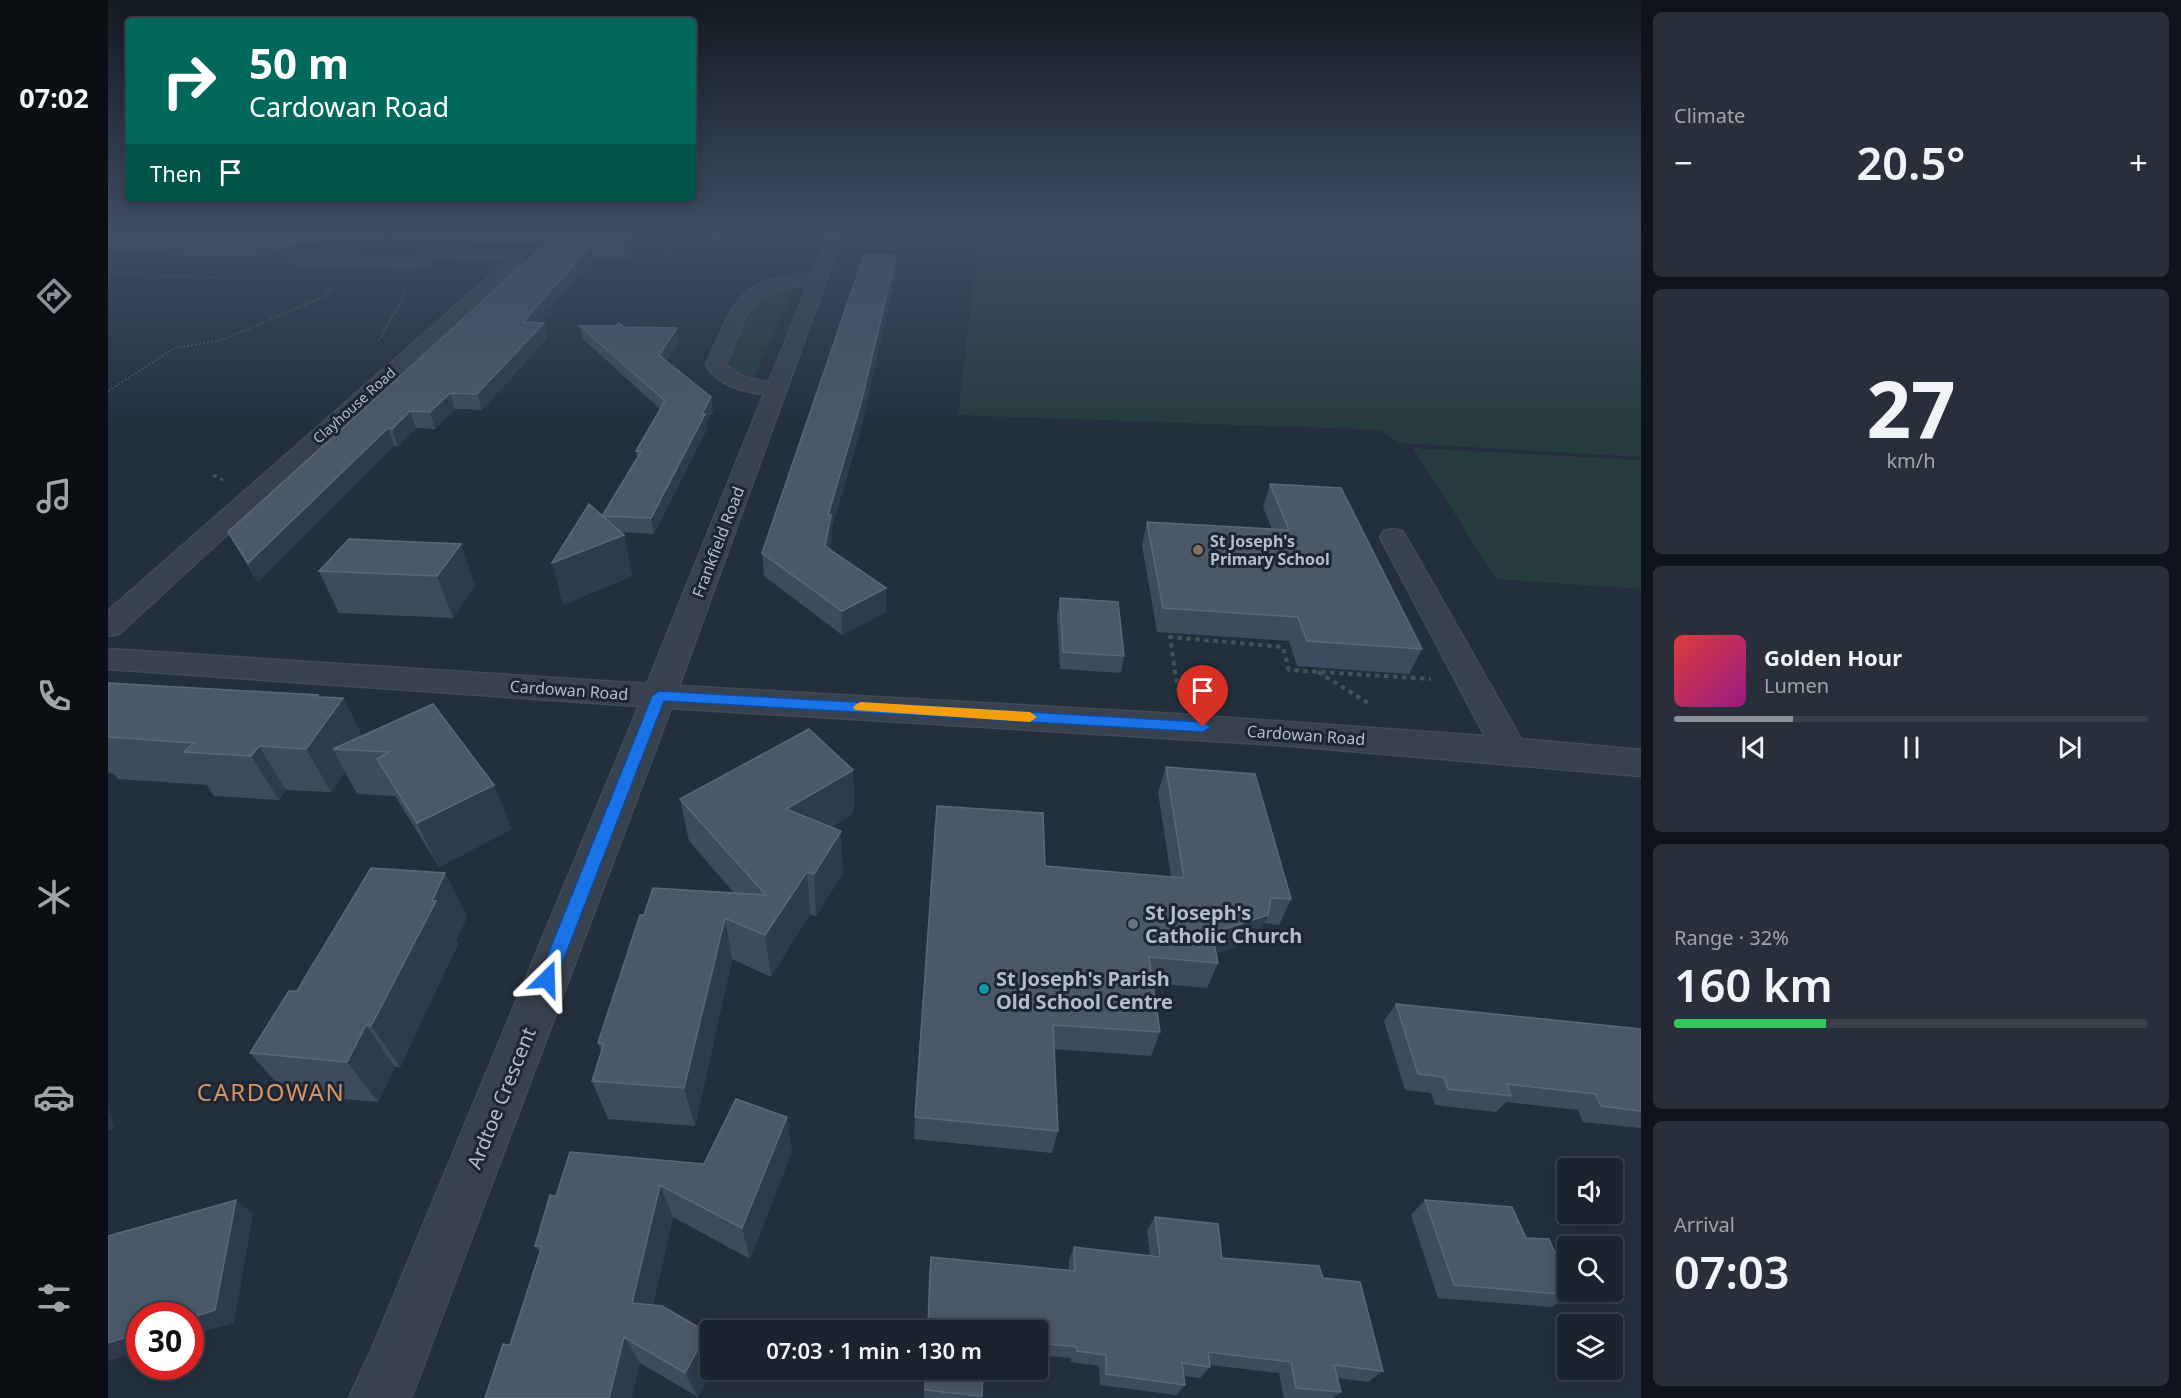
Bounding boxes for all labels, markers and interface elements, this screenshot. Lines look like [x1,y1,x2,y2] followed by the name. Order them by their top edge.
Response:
[249,34,349,91] text: 50 m
[150,42,228,120] icon: right
[19,79,89,116] text: 07:02
[249,88,449,125] text: Cardowan Road
[1674,102,1745,129] text: Climate
[1857,132,1965,193] text: 20.5°
[1674,140,1693,185] text: −
[2129,140,2148,185] text: +
[214,156,247,189] icon: arrive
[150,158,202,188] text: Then
[33,275,75,317] icon: directions
[1866,355,1956,461] text: 27
[309,363,399,447] street label: Clayhouse Road
[1886,447,1936,474] text: km/h
[33,475,75,517] icon: music
[687,483,749,601] street label: Frankfield Road
[1210,530,1330,570] place label: St Joseph's Primary School
[1191,543,1205,557] marker: St Joseph's Primary School
[1764,642,1902,672] text: Golden Hour
[1177,665,1228,727] pin
[1764,672,1829,699] text: Lumen
[1186,674,1219,707] icon: arrive
[33,675,75,717] icon: phone
[509,675,629,705] street label: Cardowan Road
[1246,720,1366,750] street label: Cardowan Road
[1737,731,1770,764] icon: previous
[1895,731,1928,764] icon: pause
[2053,731,2086,764] icon: next
[33,876,75,918] icon: climate
[1145,899,1302,949] place label: St Joseph's Catholic Church
[1126,917,1140,931] marker: St Joseph's Catholic Church
[1674,924,1789,951] text: Range · 32%
[515,947,579,1011] position arrow
[1674,954,1833,1015] text: 160 km
[996,965,1173,1015] place label: St Joseph's Parish Old School Centre
[977,982,991,996] marker: St Joseph's Parish Old School Centre
[460,1023,542,1173] street label: Ardtoe Crescent
[197,1075,345,1108] district label: CARDOWAN
[33,1076,75,1118] icon: car
[1557,1158,1623,1380] map controls
[1557,1158,1623,1224] button: sound
[1674,1211,1735,1238] text: Arrival
[1557,1236,1623,1302] button: search
[1674,1241,1789,1302] text: 07:03
[33,1277,75,1319] icon: filters
[126,1302,204,1380] speed limit sign: 30
[1557,1314,1623,1380] button: layers
[766,1335,982,1365] text: 07:03 · 1 min · 130 m

